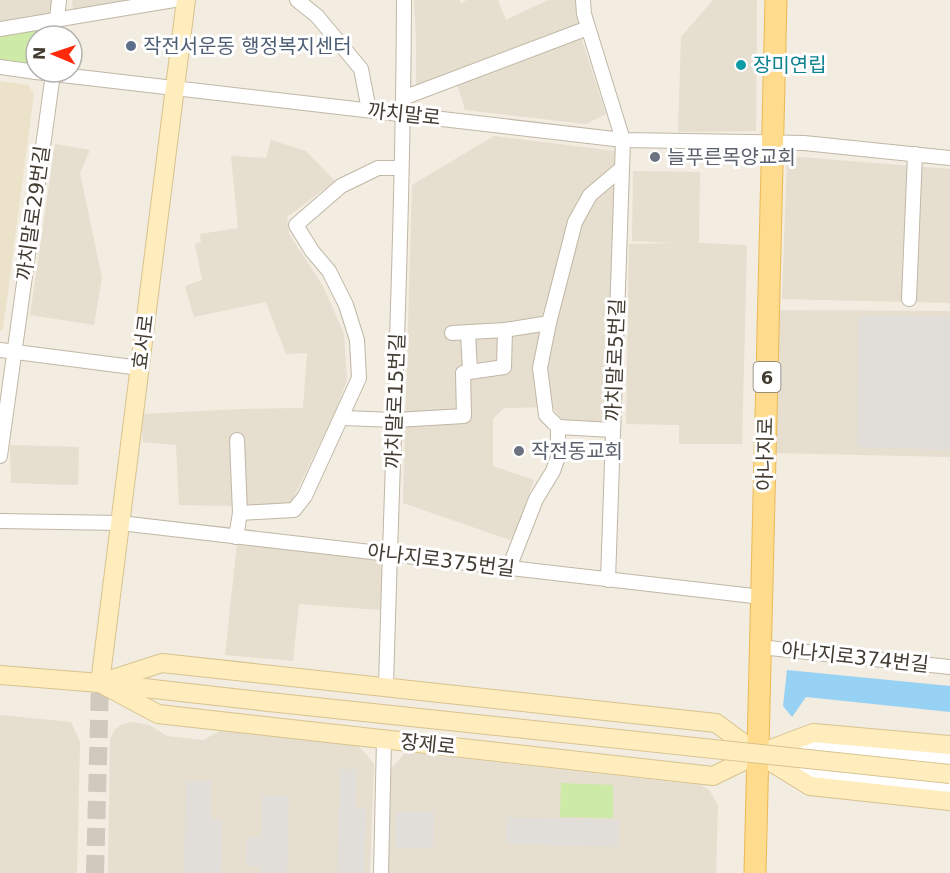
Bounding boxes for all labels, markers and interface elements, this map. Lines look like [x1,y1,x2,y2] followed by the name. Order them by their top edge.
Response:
[24,24,84,84] north arrow
[143,34,352,58] place label: 작전서운동 행정복지센터
[124,39,138,53] marker: 작전서운동 행정복지센터
[30,46,49,61] text: N
[753,53,827,77] place label: 장미연립
[734,58,748,72] marker: 장미연립
[366,98,442,130] street label: 까치말로
[12,144,54,282] street label: 까치말로29번길
[667,145,796,169] place label: 늘푸른목양교회
[648,150,662,164] marker: 늘푸른목양교회
[601,298,629,422] street label: 까치말로5번길
[128,313,158,371] street label: 효서로
[381,333,409,469] street label: 까치말로15번길
[754,362,780,392] road number: 6
[752,417,778,491] street label: 아나지로
[531,439,623,463] place label: 작전동교회
[512,444,526,458] marker: 작전동교회
[366,539,516,581] street label: 아나지로375번길
[780,637,930,677] street label: 아나지로374번길
[399,729,457,759] street label: 장제로

